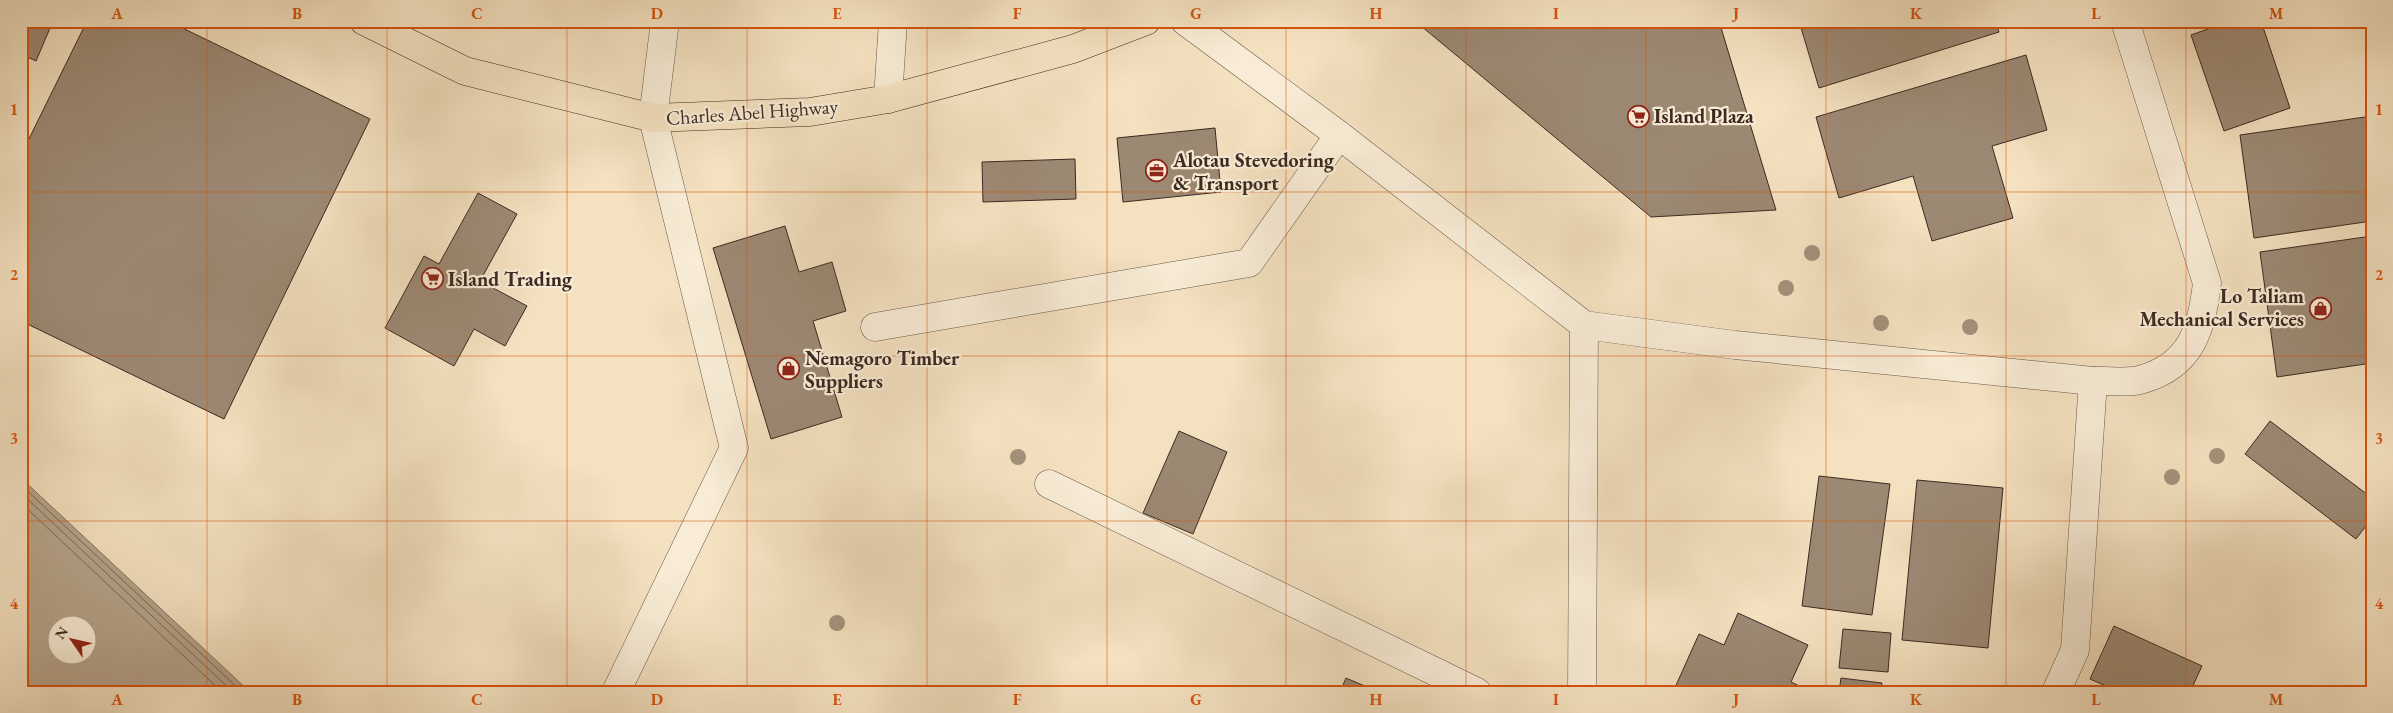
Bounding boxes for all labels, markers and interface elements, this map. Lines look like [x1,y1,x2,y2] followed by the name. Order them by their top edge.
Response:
[110,3,123,24] text: A
[292,3,302,24] text: B
[471,3,483,24] text: C
[651,3,663,24] text: D
[832,3,842,24] text: E
[1013,3,1022,24] text: F
[1190,3,1202,24] text: G
[1370,3,1383,24] text: H
[1553,3,1559,24] text: I
[1731,3,1739,24] text: J
[1910,3,1923,24] text: K
[2091,3,2101,24] text: L
[2269,3,2284,24] text: M
[665,93,839,131] street label: Charles Abel Highway
[10,99,18,120] text: 1
[2375,99,2383,120] text: 1
[1654,103,1754,129] place label: Island Plaza
[1626,104,1650,128] supermarket icon: Island Plaza
[1172,147,1335,196] place label: Alotau Stevedoring & Transport
[1145,159,1169,183] office icon: Alotau Stevedoring & Transport
[10,264,19,285] text: 2
[2375,264,2384,285] text: 2
[448,266,573,292] place label: Island Trading
[420,267,444,291] supermarket icon: Island Trading
[2139,283,2304,332] place label: Lo Taliam Mechanical Services
[2308,296,2332,320] shop icon: Lo Taliam Mechanical Services
[805,345,960,394] place label: Nemagoro Timber Suppliers
[777,357,801,381] shop icon: Nemagoro Timber Suppliers
[10,428,18,449] text: 3
[2375,428,2383,449] text: 3
[10,593,19,614] text: 4
[2375,593,2384,614] text: 4
[48,616,98,666] north arrow
[51,622,72,642] text: N
[110,689,123,710] text: A
[292,689,302,710] text: B
[471,689,483,710] text: C
[651,689,663,710] text: D
[832,689,842,710] text: E
[1013,689,1022,710] text: F
[1190,689,1202,710] text: G
[1370,689,1383,710] text: H
[1553,689,1559,710] text: I
[1731,689,1739,710] text: J
[1910,689,1923,710] text: K
[2091,689,2101,710] text: L
[2269,689,2284,710] text: M

